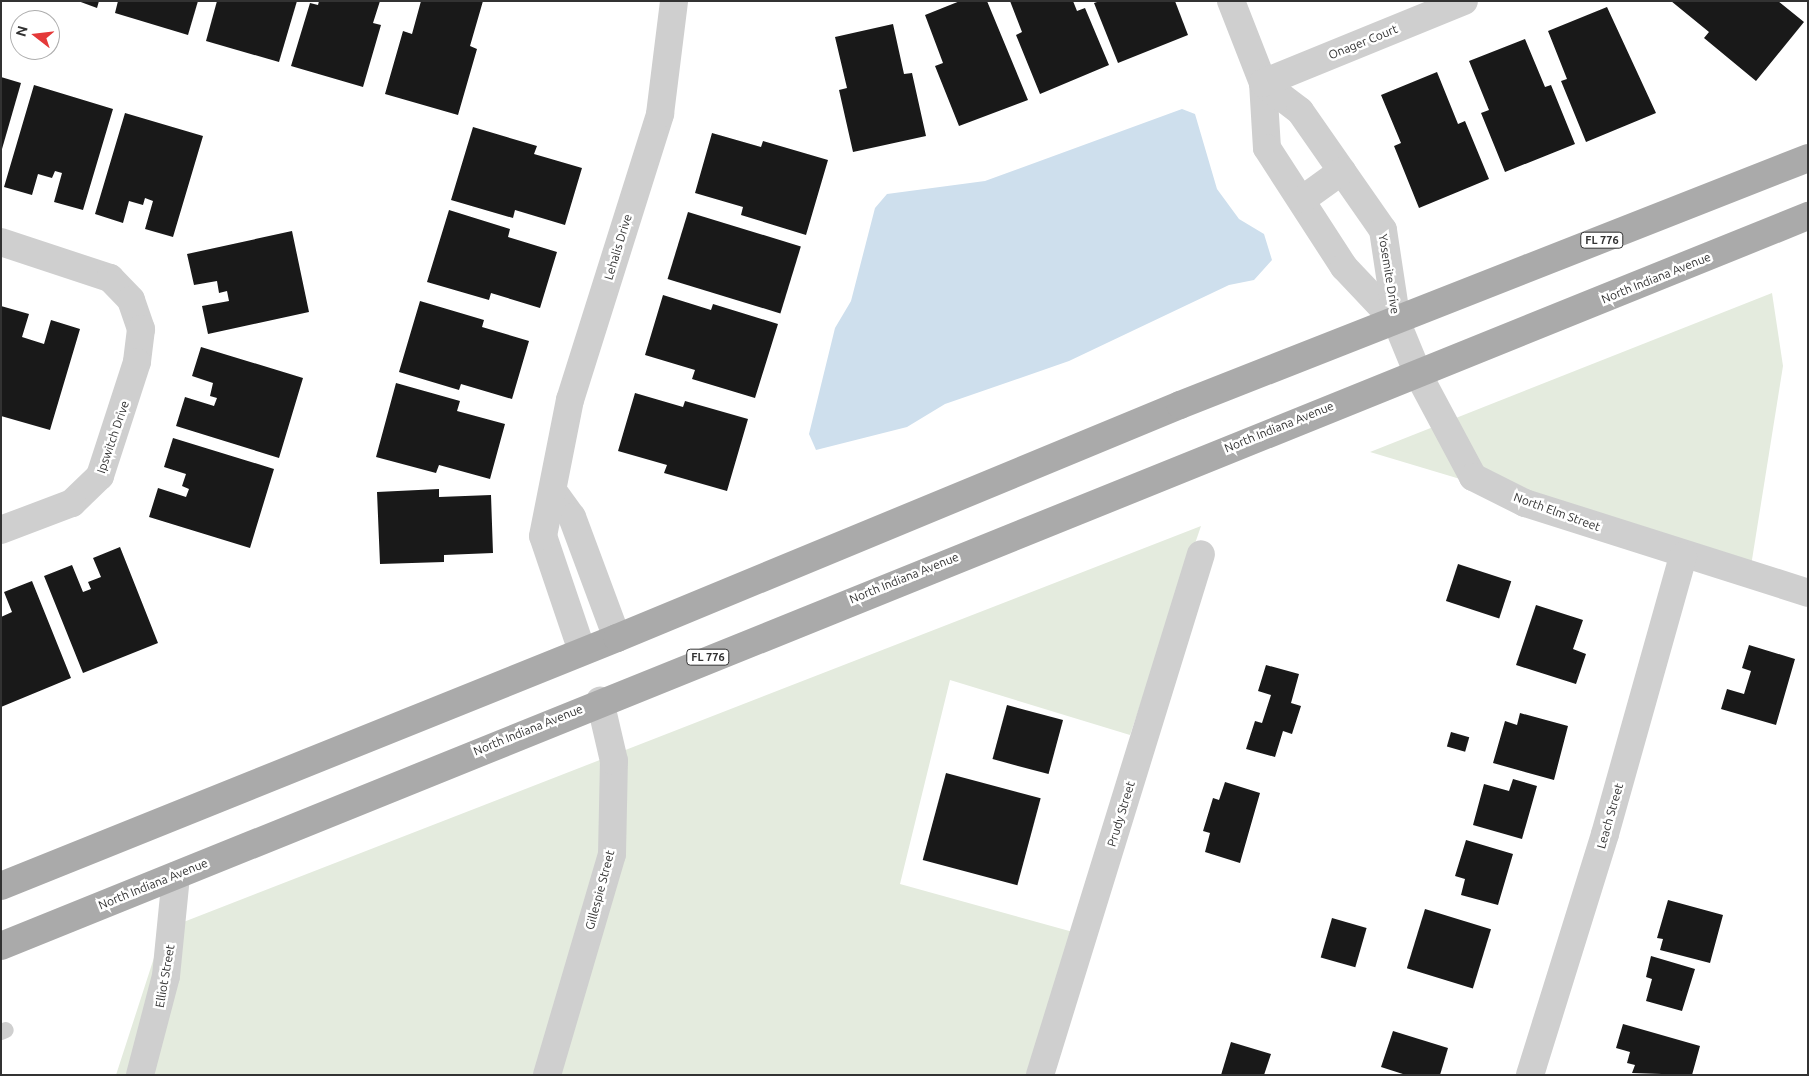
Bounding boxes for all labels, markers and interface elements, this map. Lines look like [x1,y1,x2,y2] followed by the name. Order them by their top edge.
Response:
[10,10,60,60] north arrow
[1326,22,1400,62] street label: Onager Court
[12,24,31,38] text: N
[601,212,635,282] street label: Lehalis Drive
[1580,232,1624,248] road number: FL 776
[1376,233,1402,315] street label: Yosemite Drive
[1599,249,1713,307] street label: North Indiana Avenue
[1222,398,1336,456] street label: North Indiana Avenue
[94,399,132,475] street label: Ipswitch Drive
[1512,490,1602,534] street label: North Elm Street
[847,549,961,607] street label: North Indiana Avenue
[686,649,730,666] road number: FL 776
[471,701,585,759] street label: North Indiana Avenue
[1104,780,1138,848] street label: Prudy Street
[1594,782,1626,850] street label: Leach Street
[582,849,618,931] street label: Gillespie Street
[96,855,210,913] street label: North Indiana Avenue
[152,943,178,1009] street label: Elliot Street

